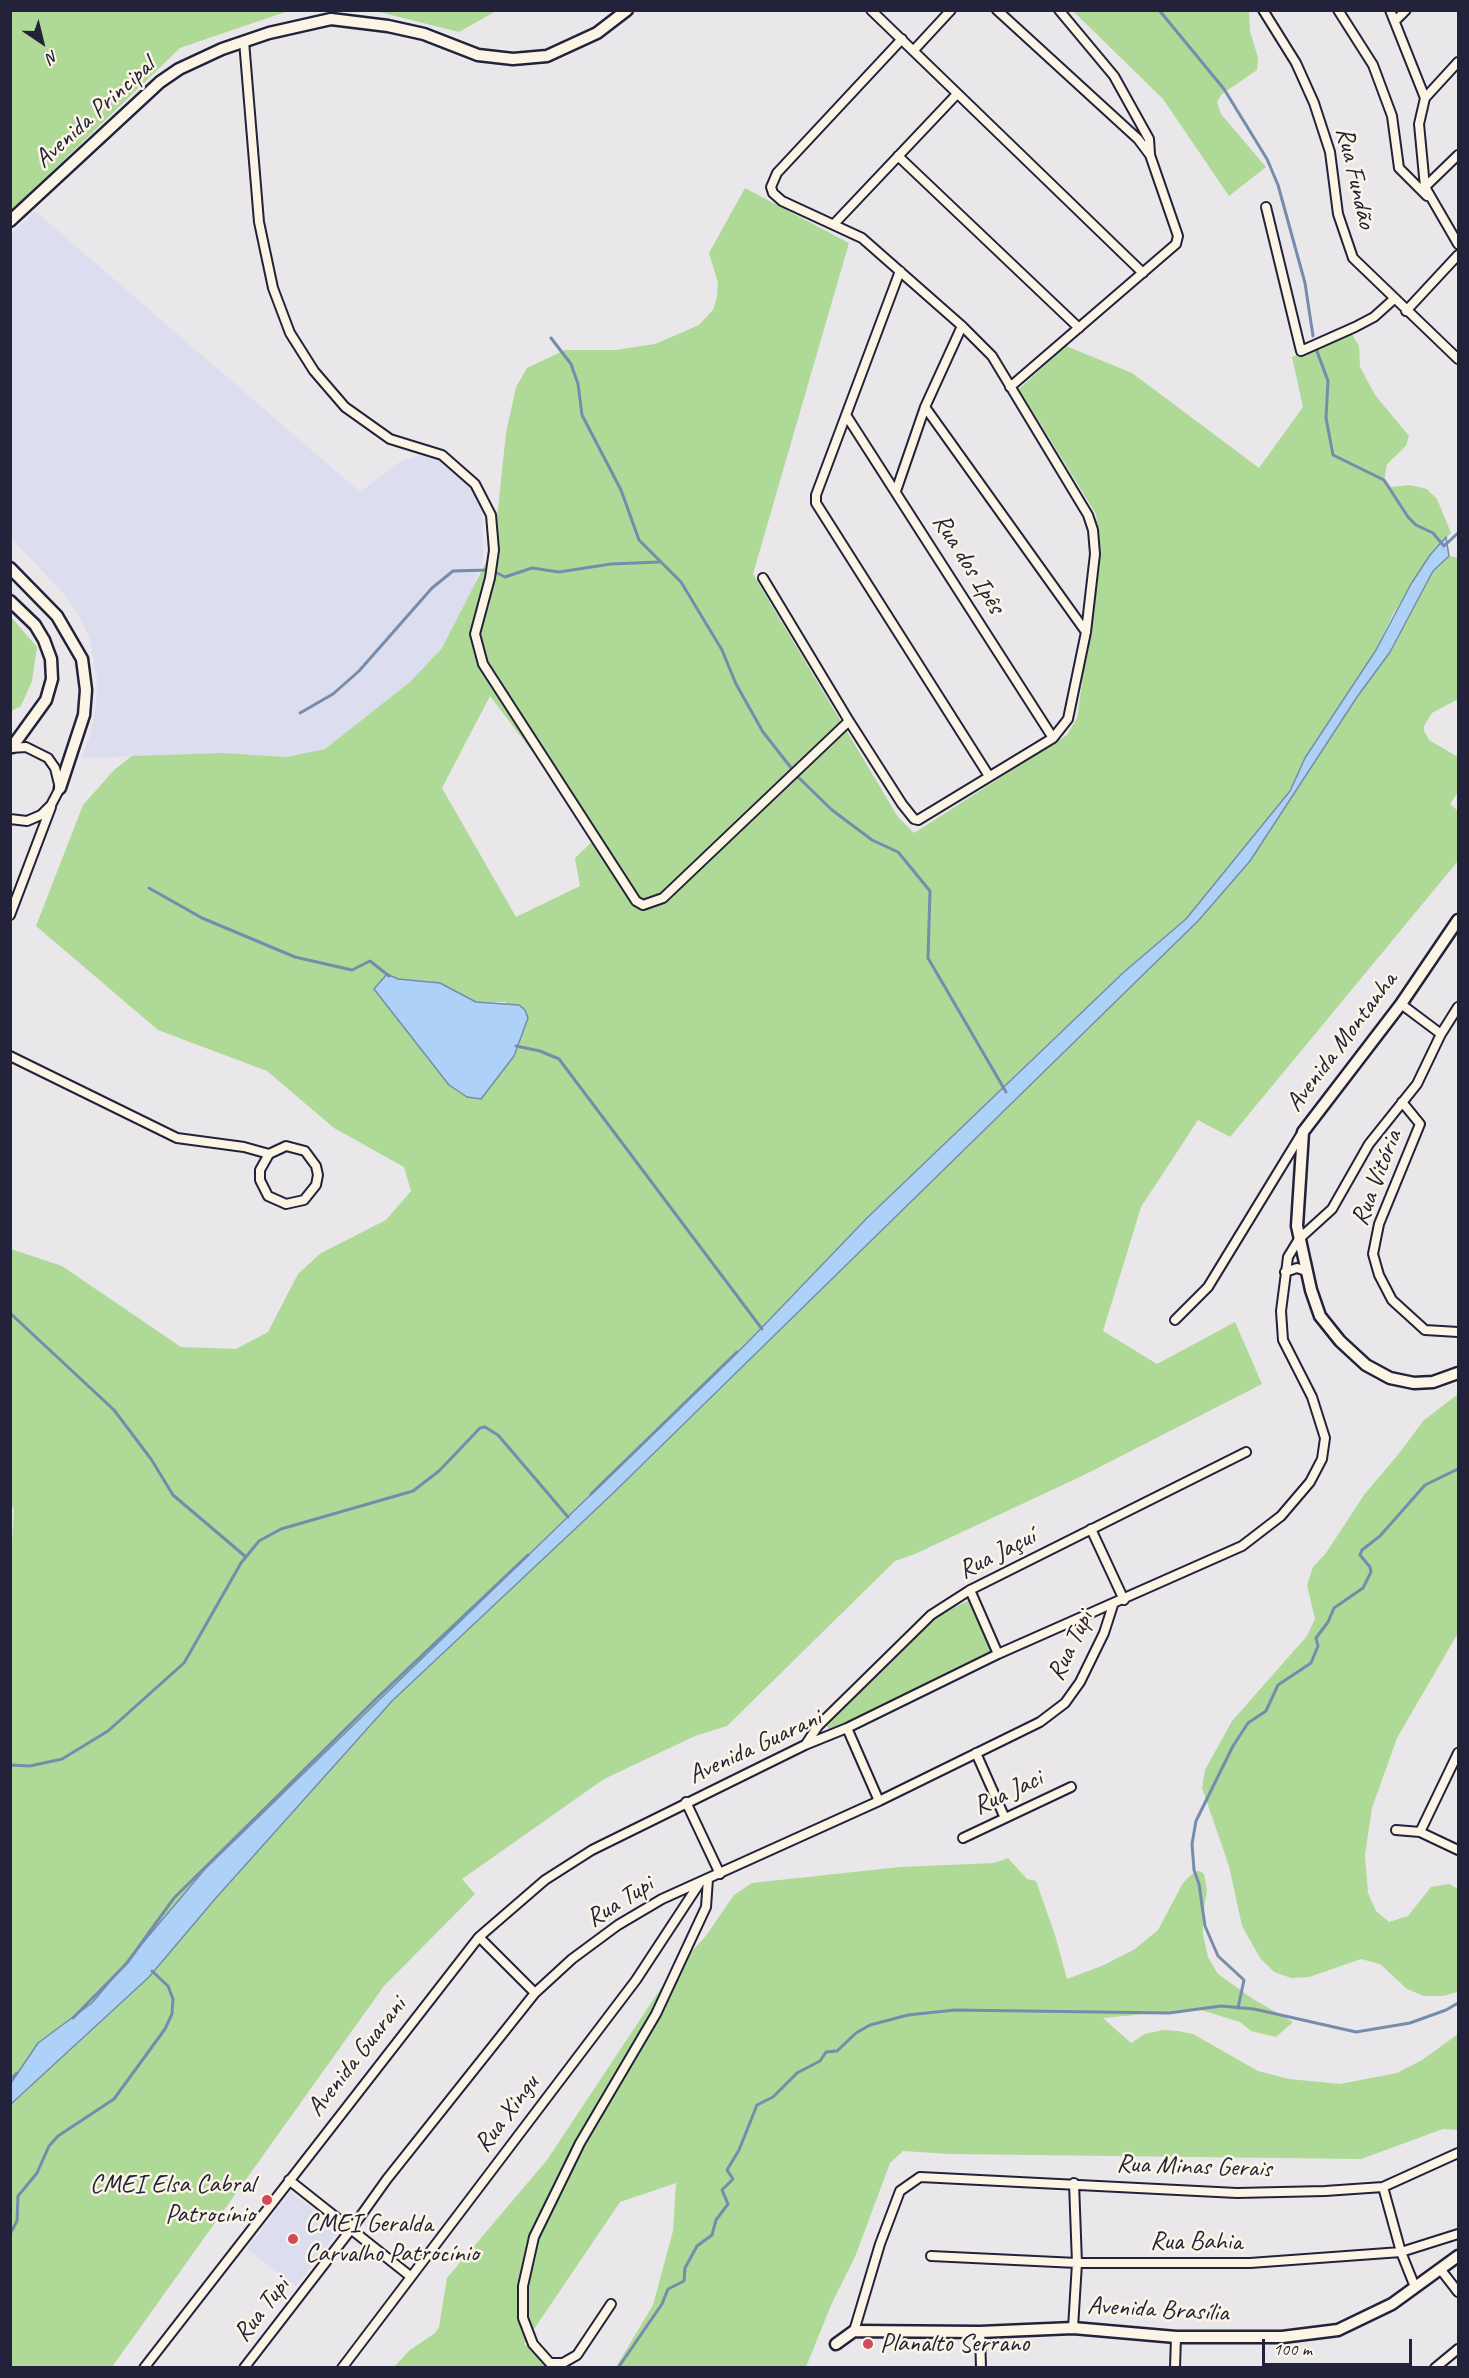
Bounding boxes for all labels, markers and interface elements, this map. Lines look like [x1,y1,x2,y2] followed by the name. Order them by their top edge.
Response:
[12,12,72,72] north arrow
[43,46,62,68] text: N
[28,51,162,175] street label: Avenida Principal
[1328,124,1382,232] street label: Rua Fundão
[925,508,1011,620] street label: Rua dos Ipês
[1279,966,1405,1118] street label: Avenida Montanha
[1345,1126,1409,1230] street label: Rua Vitória
[953,1521,1041,1587] street label: Rua Jaçuí
[1041,1606,1101,1686] street label: Rua Tupi
[684,1703,826,1791] street label: Avenida Guarani
[968,1764,1048,1822] street label: Rua Jaci
[581,1869,659,1935] street label: Rua Tupi
[301,1991,413,2123] street label: Avenida Guarani
[468,2069,546,2159] street label: Rua Xingu
[1116,2149,1272,2185] street label: Rua Minas Gerais
[90,2169,255,2230] place label: CMEI Elsa Cabral Patrocínio
[260,2193,274,2207] marker: CMEI Elsa Cabral Patrocínio
[305,2208,479,2270] place label: CMEI Geralda Carvalho Patrocínio
[1150,2226,1242,2258] street label: Rua Bahia
[286,2232,300,2246] marker: CMEI Geralda Carvalho Patrocínio
[227,2271,297,2349] street label: Rua Tupi
[1087,2291,1229,2329] street label: Avenida Brasília
[1265,2327,1415,2365] scale bar
[880,2328,1029,2360] place label: Planalto Serrano
[861,2337,875,2351] marker: Planalto Serrano
[1273,2338,1312,2360] text: 100 m

